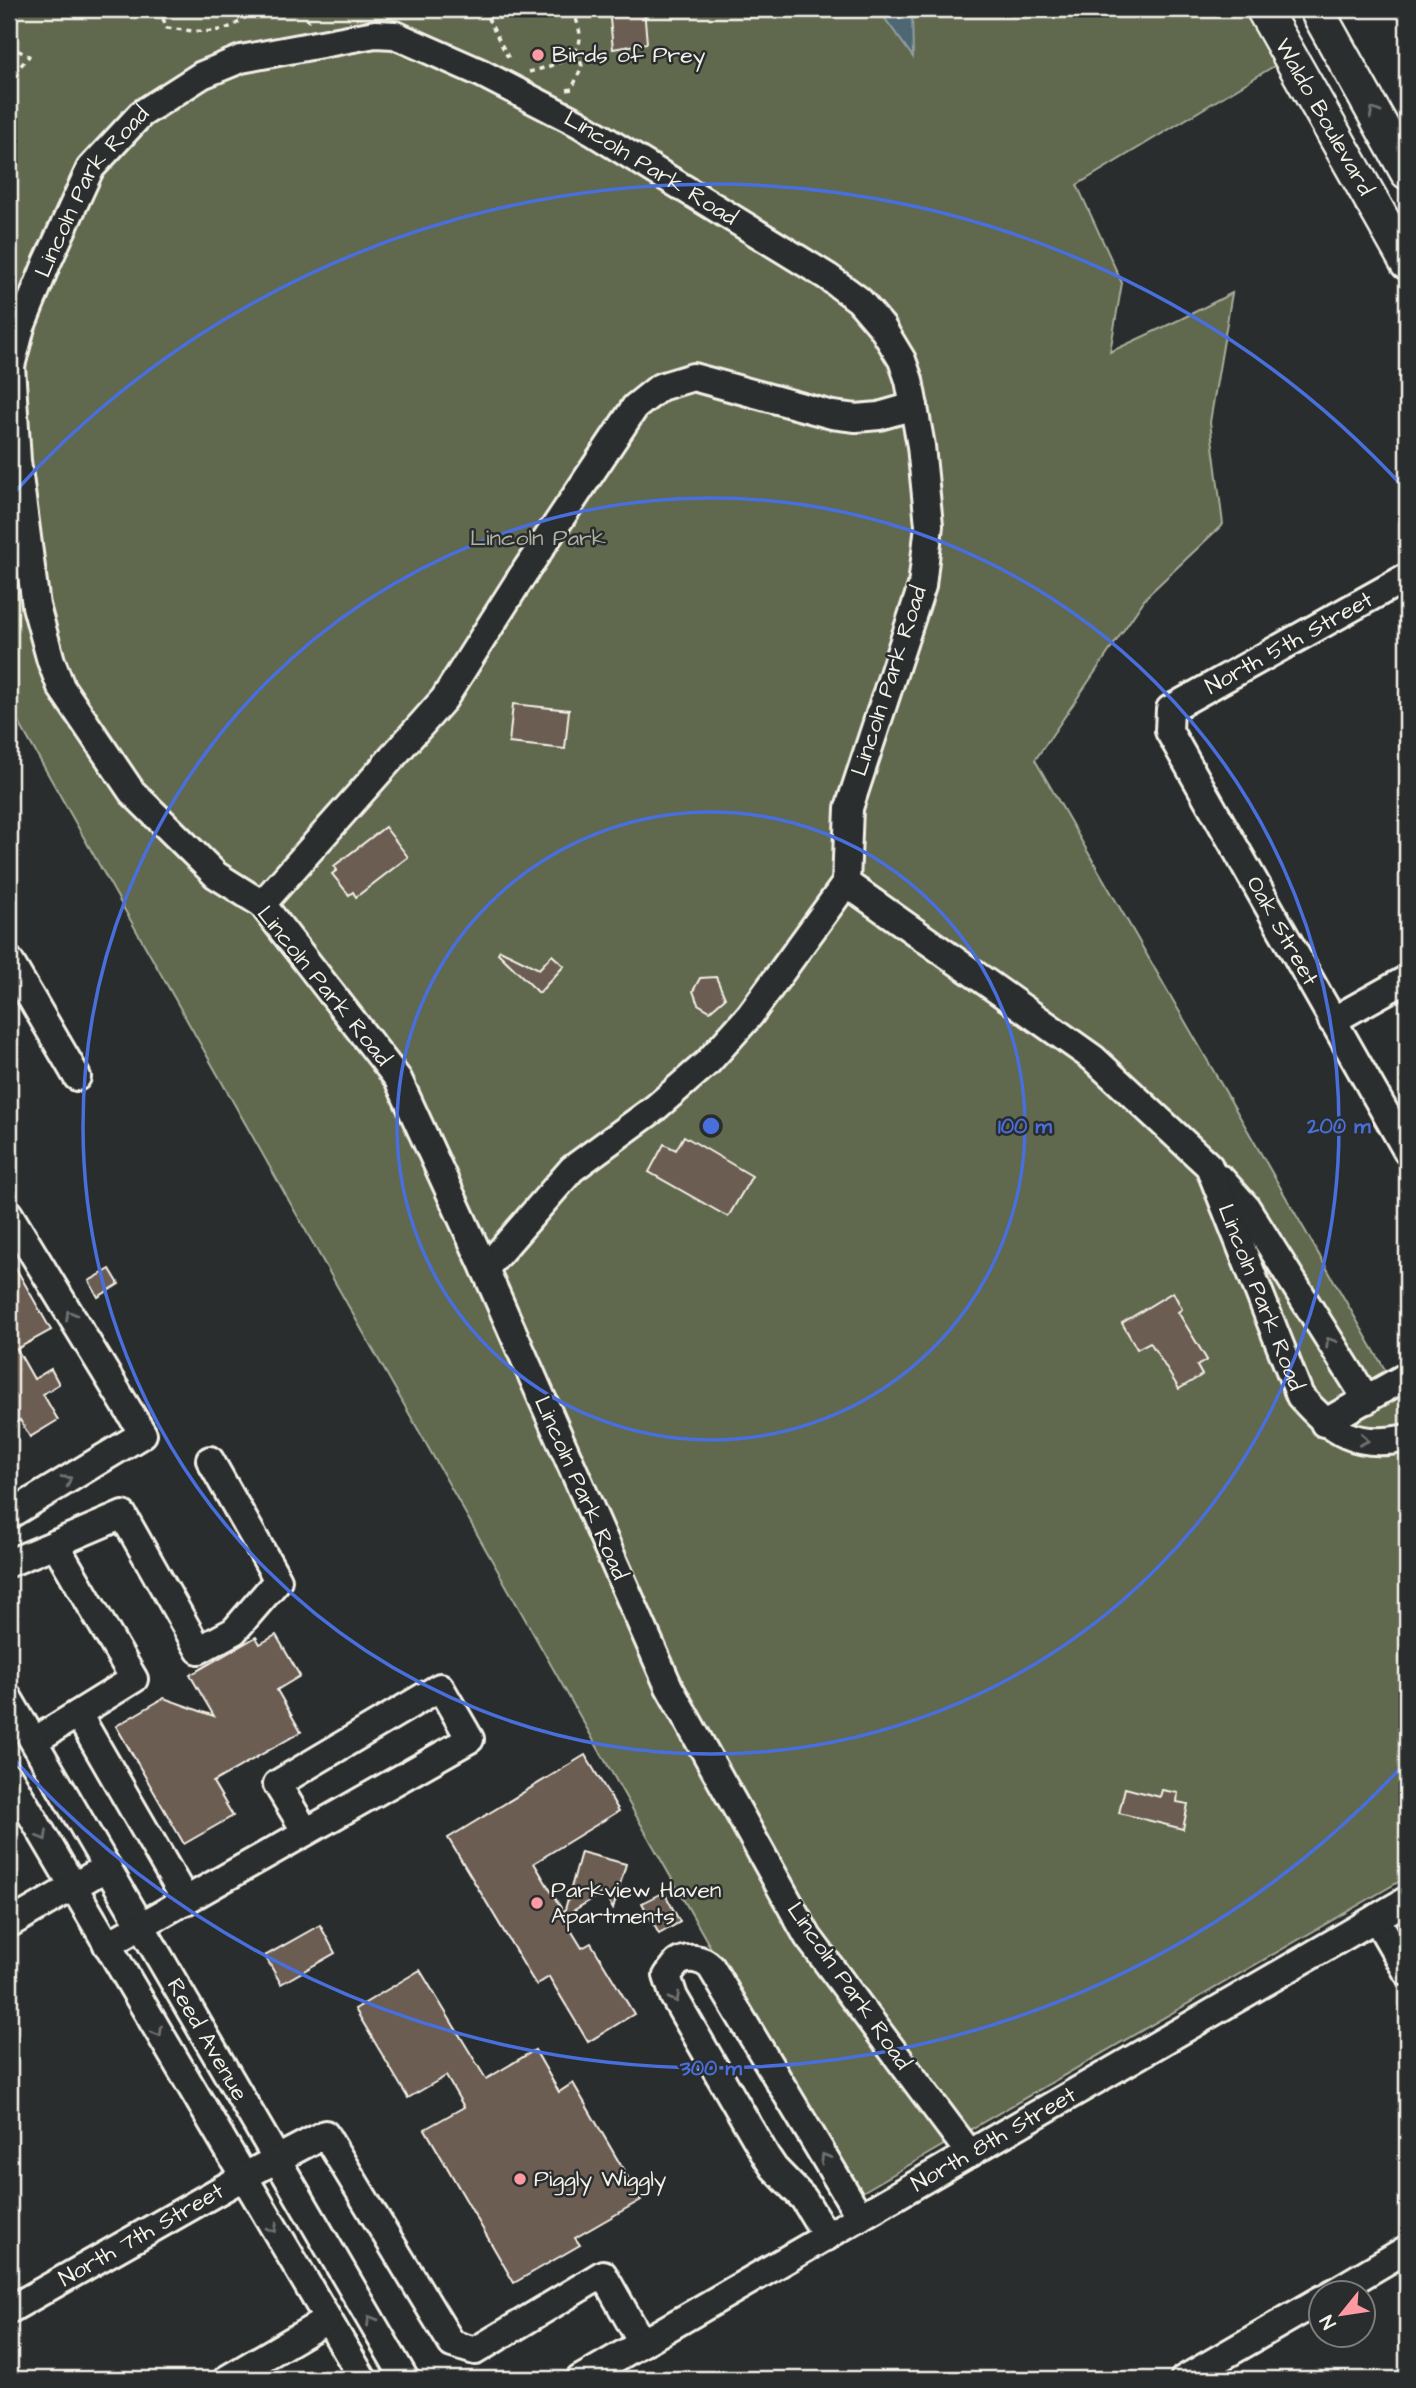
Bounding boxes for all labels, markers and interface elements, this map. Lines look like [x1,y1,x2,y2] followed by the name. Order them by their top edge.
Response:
[1267,32,1382,202] street label: Waldo Boulevard
[552,39,706,72] place label: Birds of Prey
[530,47,546,63] marker: Birds of Prey
[27,99,157,282] street label: Lincoln Park Road
[559,103,744,234] street label: Lincoln Park Road
[1369,107,1382,120] one-way arrow
[470,522,606,554] park label: Lincoln Park
[843,582,935,780] street label: Lincoln Park Road
[1199,583,1379,702] street label: North 5th Street
[1238,870,1326,992] street label: Oak Street
[249,899,399,1073] street label: Lincoln Park Road
[998,1112,1053,1141] text: 100 m
[1306,1112,1371,1141] text: 200 m
[699,1114,723,1138] centre of rings
[1210,1199,1312,1396] street label: Lincoln Park Road
[66,1310,79,1323] one-way arrow
[1326,1336,1339,1349] one-way arrow
[526,1391,636,1585] street label: Lincoln Park Road
[1358,1431,1370,1446] one-way arrow
[59,1475,72,1488] one-way arrow
[35,1829,48,1841] one-way arrow
[551,1874,721,1932] place label: Parkview Haven Apartments
[529,1895,545,1911] marker: Parkview Haven Apartments
[779,1896,919,2076] street label: Lincoln Park Road
[159,1972,256,2107] street label: Reed Avenue
[666,1991,680,2003] one-way arrow
[150,2025,163,2038] one-way arrow
[679,2054,743,2083] text: 300 m
[905,2079,1083,2200] street label: North 8th Street
[821,2153,834,2166] one-way arrow
[534,2163,667,2196] place label: Piggly Wiggly
[512,2171,528,2187] marker: Piggly Wiggly
[53,2175,230,2295] street label: North 7th Street
[265,2221,278,2234] one-way arrow
[1308,2280,1378,2350] north arrow
[1314,2310,1343,2334] text: N
[366,2315,379,2328] one-way arrow

